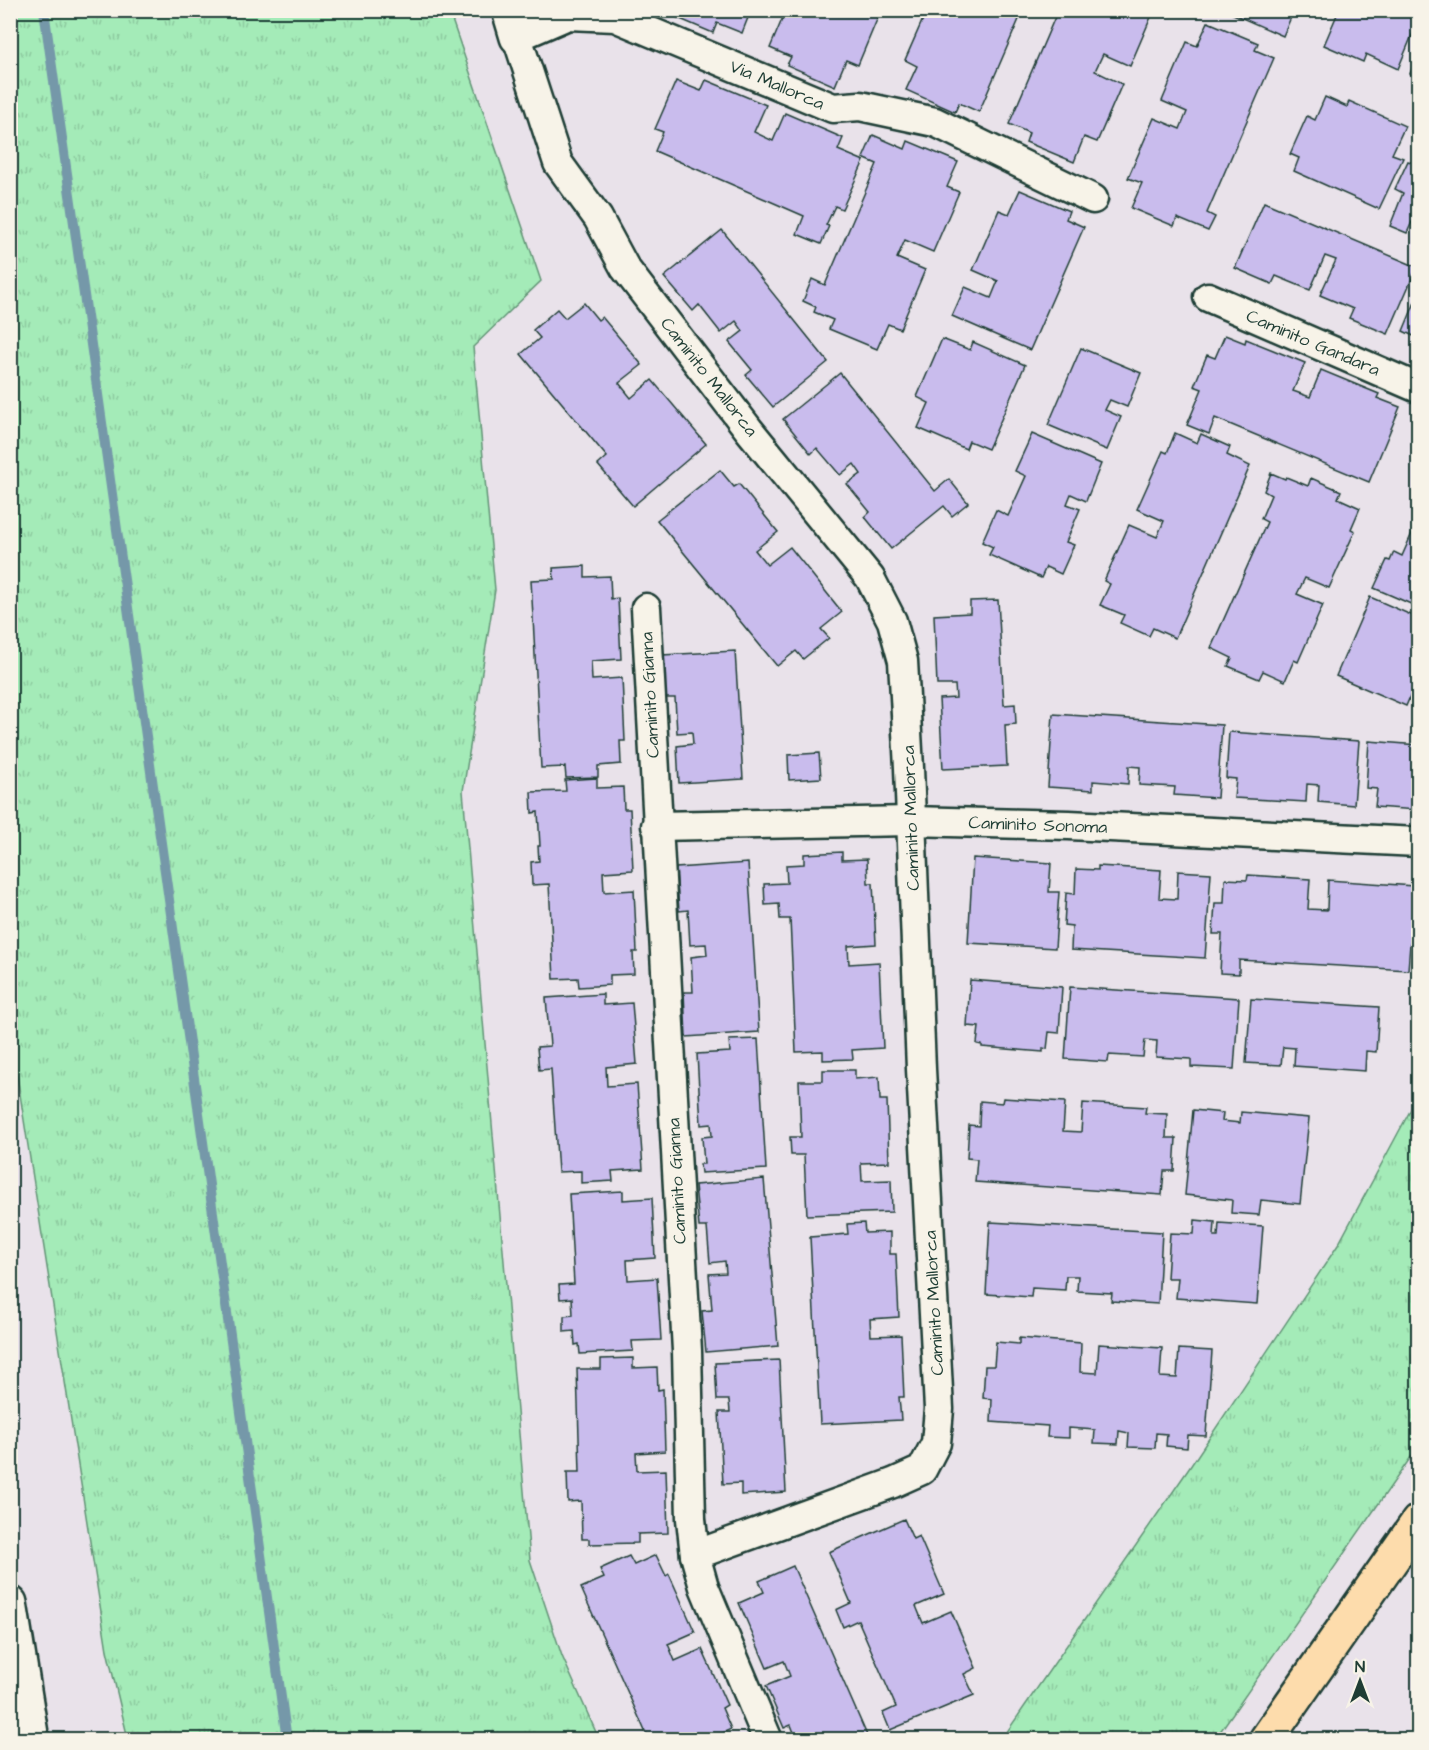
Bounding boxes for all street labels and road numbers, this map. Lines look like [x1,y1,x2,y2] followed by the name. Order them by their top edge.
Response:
[726,54,828,116] street label: Via Mallorca
[1242,304,1384,382] street label: Caminito Gandara
[654,312,764,442] street label: Caminito Mallorca
[634,631,666,759] street label: Caminito Gianna
[896,745,926,891] street label: Caminito Mallorca
[968,810,1108,840] street label: Caminito Sonoma
[661,1117,693,1245] street label: Caminito Gianna
[918,1230,950,1376] street label: Caminito Mallorca

